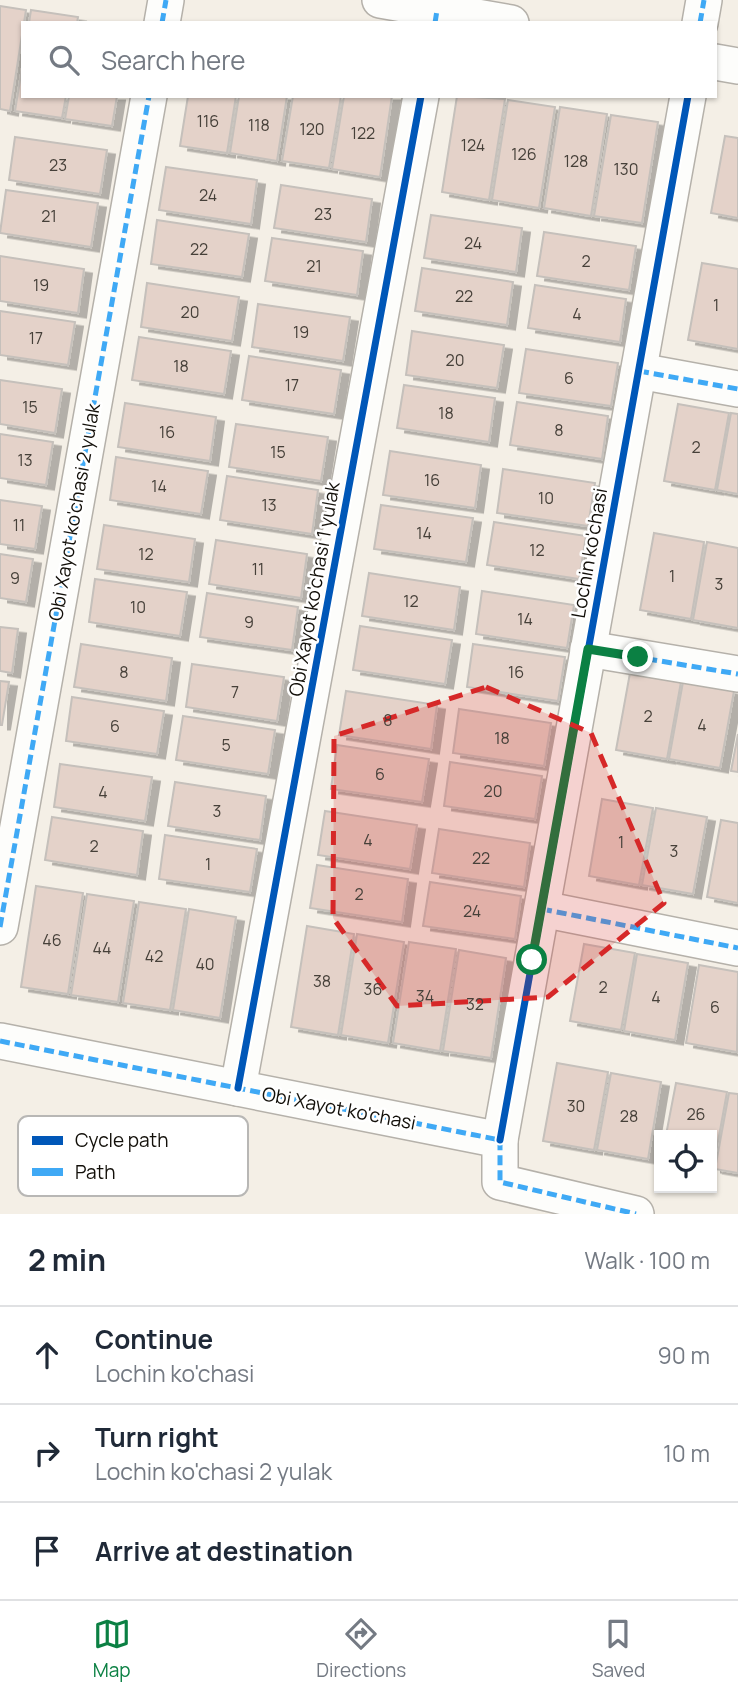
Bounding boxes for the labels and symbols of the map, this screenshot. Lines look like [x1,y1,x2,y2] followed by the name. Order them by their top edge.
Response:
[197,110,219,132] house number: 116
[248,114,270,136] house number: 118
[299,118,325,140] house number: 120
[351,122,375,144] house number: 122
[461,134,485,156] house number: 124
[511,143,537,165] house number: 126
[564,150,588,172] house number: 128
[49,154,67,176] house number: 23
[614,158,638,180] house number: 130
[199,184,217,206] house number: 24
[314,203,332,225] house number: 23
[41,205,57,227] house number: 21
[464,232,482,254] house number: 24
[190,238,208,260] house number: 22
[581,250,591,272] house number: 2
[306,255,322,277] house number: 21
[33,274,49,296] house number: 19
[455,285,473,307] house number: 22
[713,294,719,316] house number: 1
[181,301,199,323] house number: 20
[572,303,582,325] house number: 4
[293,321,309,343] house number: 19
[29,327,43,349] house number: 17
[446,349,464,371] house number: 20
[173,355,189,377] house number: 18
[564,367,574,389] house number: 6
[285,374,299,396] house number: 17
[22,396,38,418] house number: 15
[42,401,106,623] street label: Obi Xayot ko'chasi 2 yulak
[438,402,454,424] house number: 18
[554,419,564,441] house number: 8
[159,421,175,443] house number: 16
[691,436,701,458] house number: 2
[270,441,286,463] house number: 15
[17,449,33,471] house number: 13
[424,469,440,491] house number: 16
[151,475,167,497] house number: 14
[282,479,346,698] street label: Obi Xayot ko'chasi 1 yulak
[565,486,613,620] street label: Lochin ko'chasi
[538,487,554,509] house number: 10
[261,494,277,516] house number: 13
[13,514,25,536] house number: 11
[416,522,432,544] house number: 14
[529,539,545,561] house number: 12
[138,543,154,565] house number: 12
[252,558,264,580] house number: 11
[669,565,675,587] house number: 1
[10,567,20,589] house number: 9
[715,573,723,595] house number: 3
[403,590,419,612] house number: 12
[130,596,146,618] house number: 10
[517,608,533,630] house number: 14
[244,611,254,633] house number: 9
[622,641,653,672] route end
[119,661,129,683] house number: 8
[508,661,524,683] house number: 16
[231,681,239,703] house number: 7
[643,705,653,727] house number: 2
[383,709,393,731] house number: 8
[697,714,707,736] house number: 4
[110,715,120,737] house number: 6
[494,727,510,749] house number: 18
[221,734,231,756] house number: 5
[375,763,385,785] house number: 6
[484,780,502,802] house number: 20
[98,781,108,803] house number: 4
[213,800,221,822] house number: 3
[363,829,373,851] house number: 4
[618,831,624,853] house number: 1
[89,835,99,857] house number: 2
[670,840,678,862] house number: 3
[472,847,490,869] house number: 22
[205,853,211,875] house number: 1
[354,883,364,905] house number: 2
[463,900,481,922] house number: 24
[42,929,62,951] house number: 46
[92,937,112,959] house number: 44
[516,944,547,975] route start
[145,945,163,967] house number: 42
[195,953,215,975] house number: 40
[313,970,331,992] house number: 38
[598,976,608,998] house number: 2
[364,978,382,1000] house number: 36
[416,985,434,1007] house number: 34
[651,986,661,1008] house number: 4
[466,993,484,1015] house number: 32
[710,996,720,1018] house number: 6
[260,1080,418,1136] street label: Obi Xayot ko'chasi
[567,1095,585,1117] house number: 30
[686,1103,706,1125] house number: 26
[620,1105,638,1127] house number: 28
[18,1116,248,1196] legend
[75,1127,169,1153] text: Cycle path
[75,1159,115,1185] text: Path

